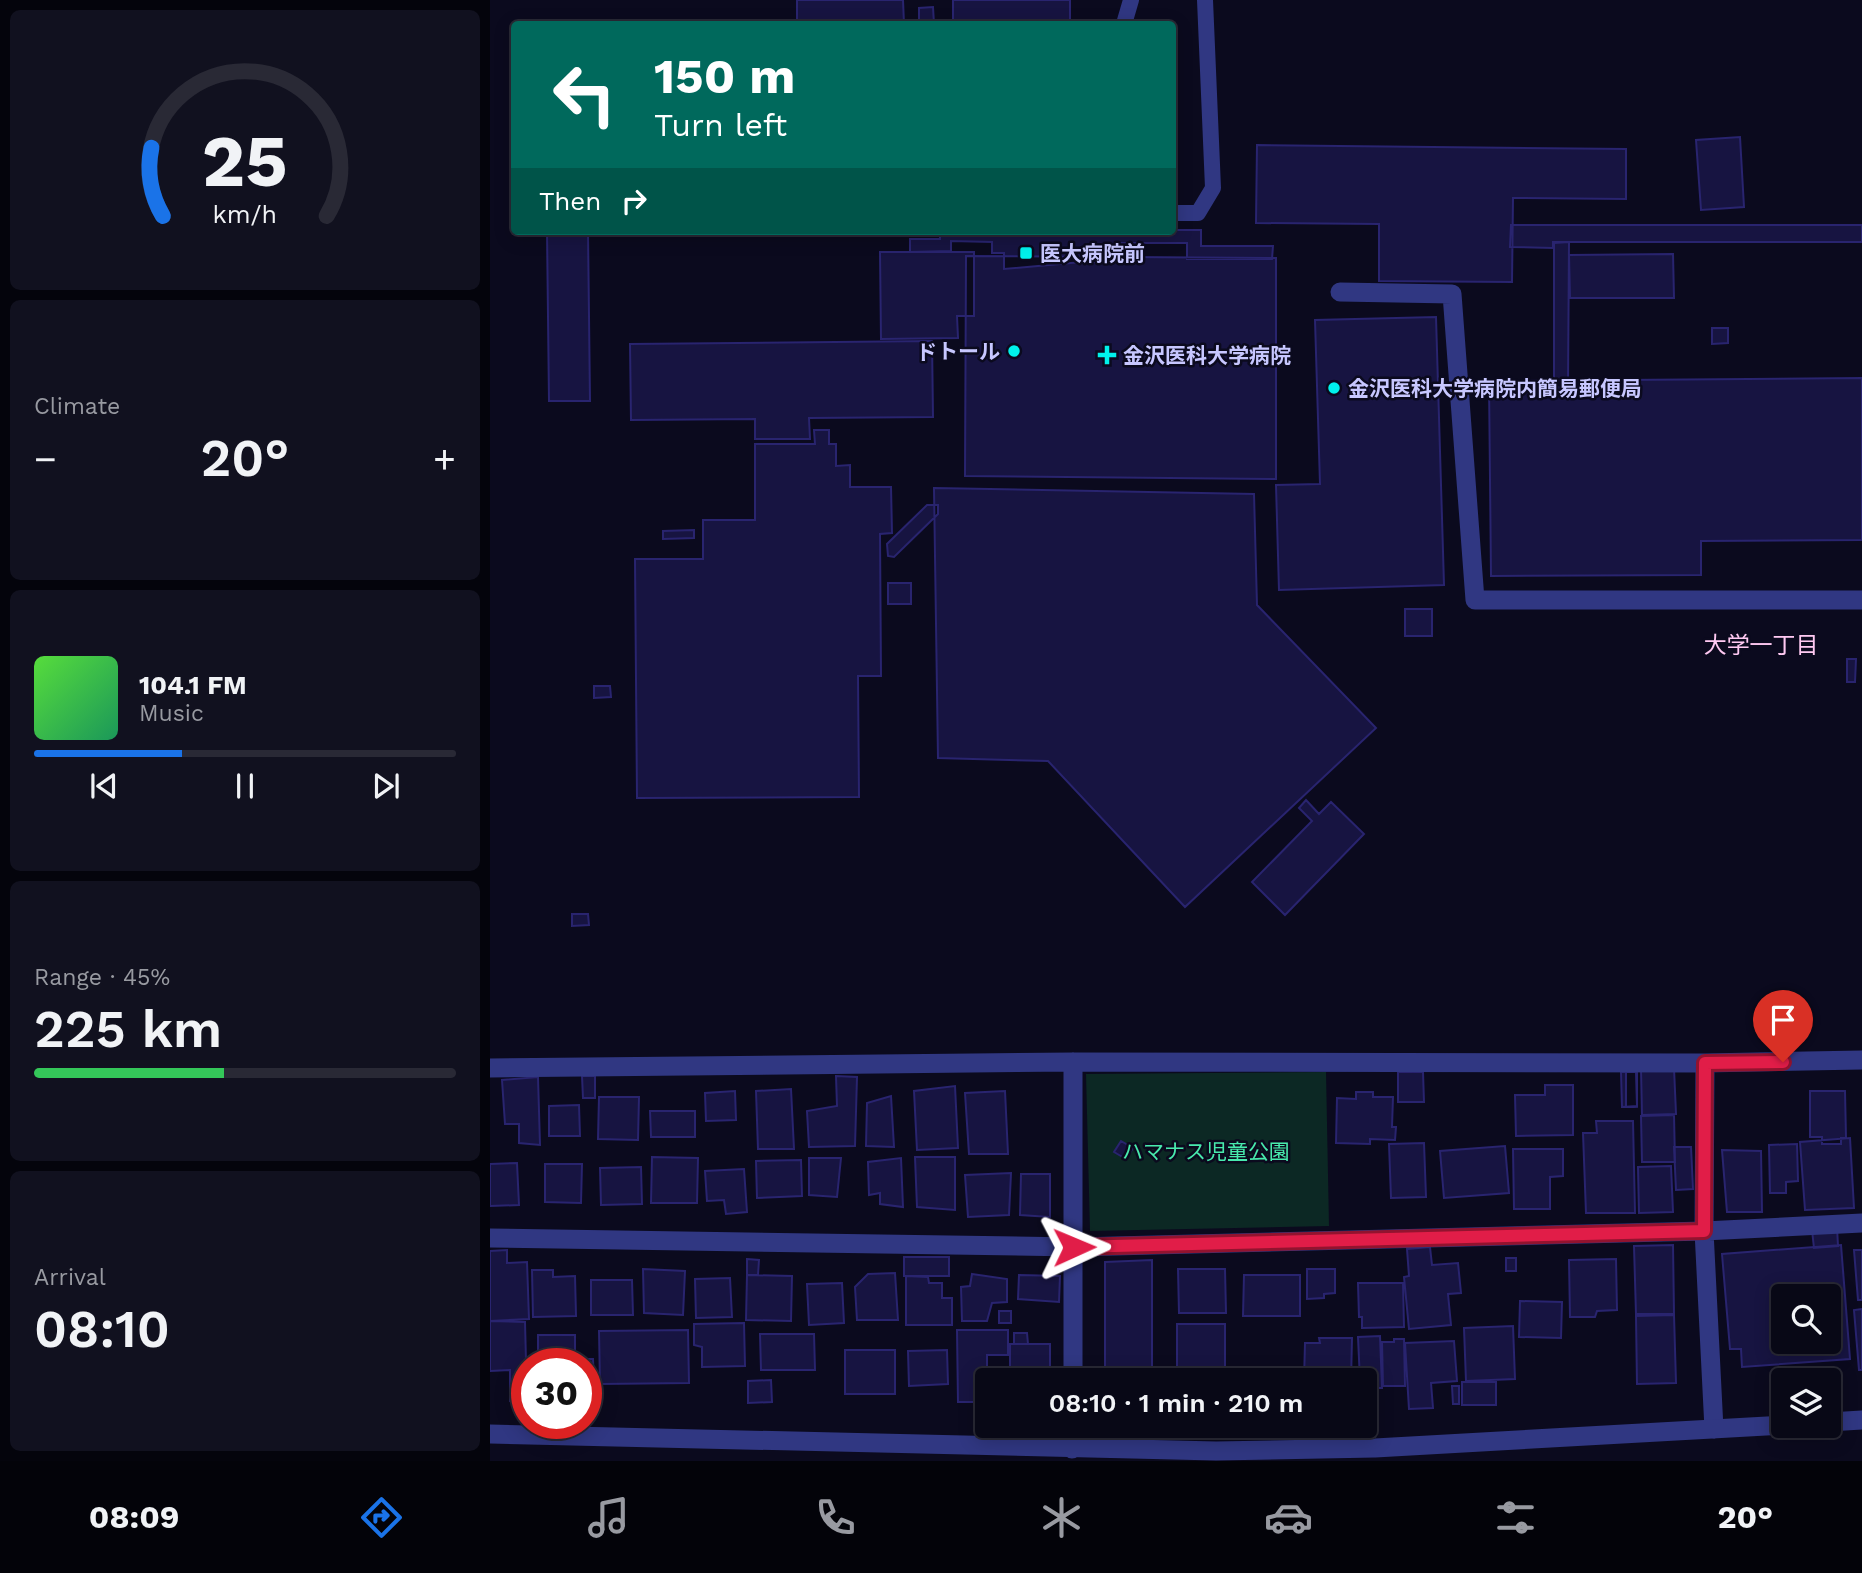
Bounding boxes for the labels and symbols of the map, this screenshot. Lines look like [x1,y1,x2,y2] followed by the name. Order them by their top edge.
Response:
[1040,241,1145,266] place label: 医大病院前
[1018,245,1034,261] marker: 医大病院前
[916,339,1000,364] place label: ドトール
[1006,343,1022,359] marker: ドトール
[1123,343,1291,368] place label: 金沢医科大学病院
[1097,345,1117,365] marker: 金沢医科大学病院
[1348,376,1642,401] place label: 金沢医科大学病院内簡易郵便局
[1326,380,1342,396] marker: 金沢医科大学病院内簡易郵便局
[1704,632,1819,659] district label: 大学一丁目
[1753,990,1813,1062] pin
[1122,1139,1290,1164] park label: ハマナス児童公園
[1037,1210,1111,1284] position arrow
[511,1348,602,1439] speed limit sign: 30

